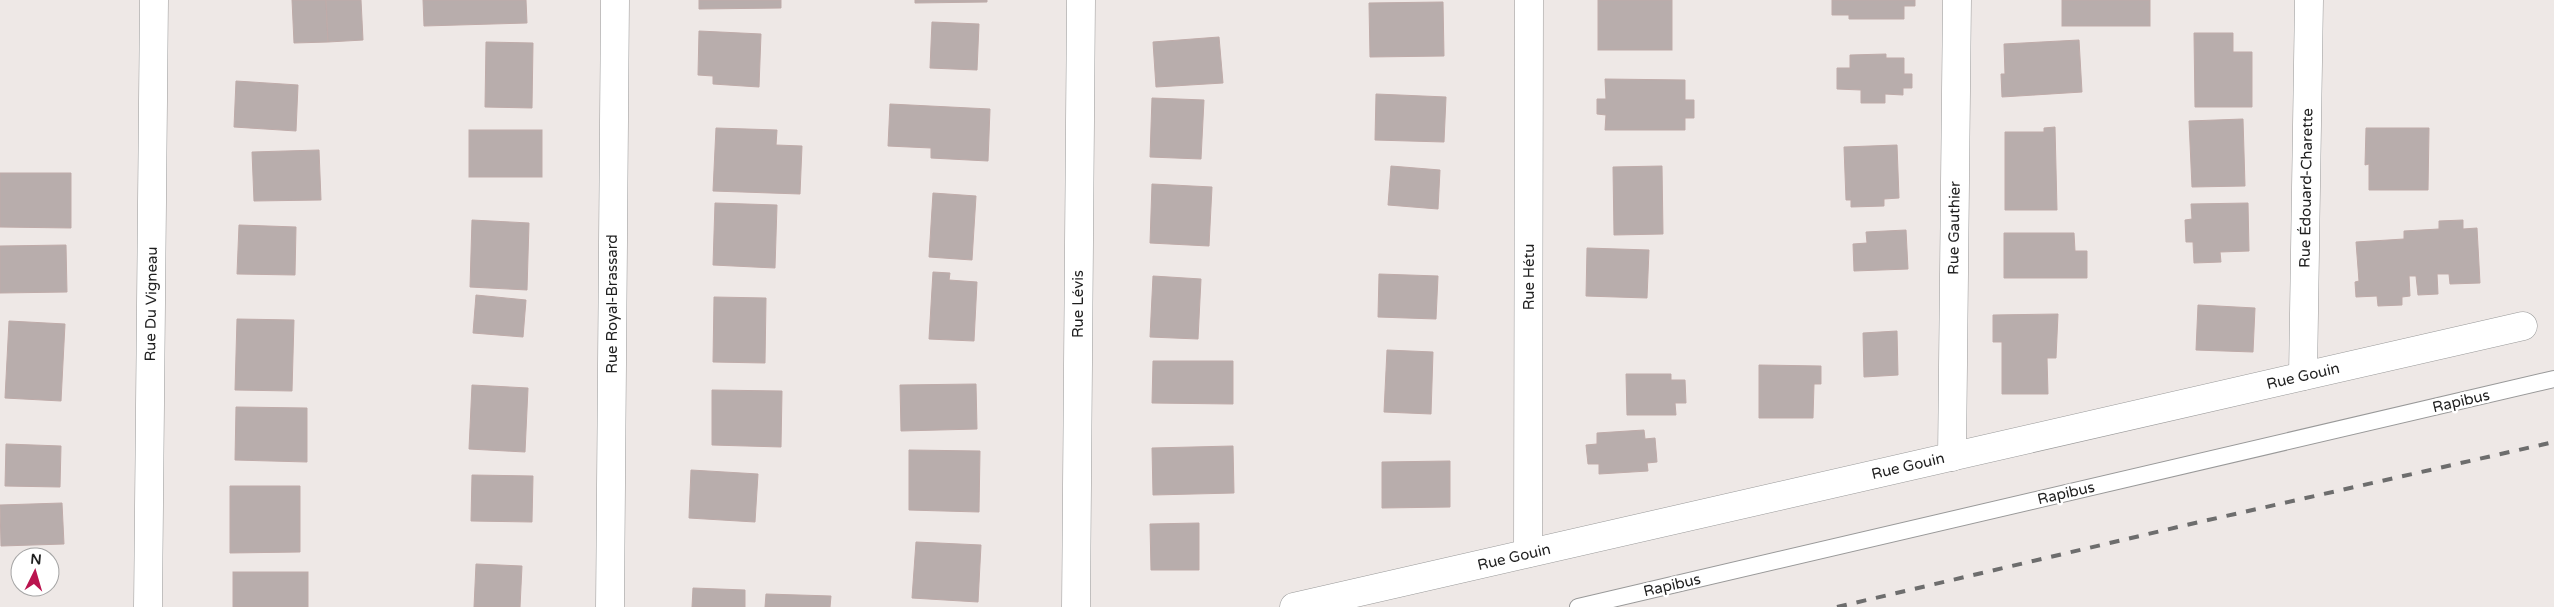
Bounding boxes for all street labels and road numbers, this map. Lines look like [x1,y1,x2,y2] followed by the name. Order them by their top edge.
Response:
[2296,108,2316,268] street label: Rue Édouard-Charette
[1944,181,1964,275] street label: Rue Gauthier
[603,234,621,374] street label: Rue Royal-Brassard
[1520,244,1538,310] street label: Rue Hétu
[141,246,161,362] street label: Rue Du Vigneau
[1069,270,1087,338] street label: Rue Lévis
[2265,359,2341,393] street label: Rue Gouin
[2431,386,2491,416] street label: Rapibus
[1870,449,1946,483] street label: Rue Gouin
[2036,478,2096,508] street label: Rapibus
[1476,540,1552,574] street label: Rue Gouin
[1642,570,1702,600] street label: Rapibus

